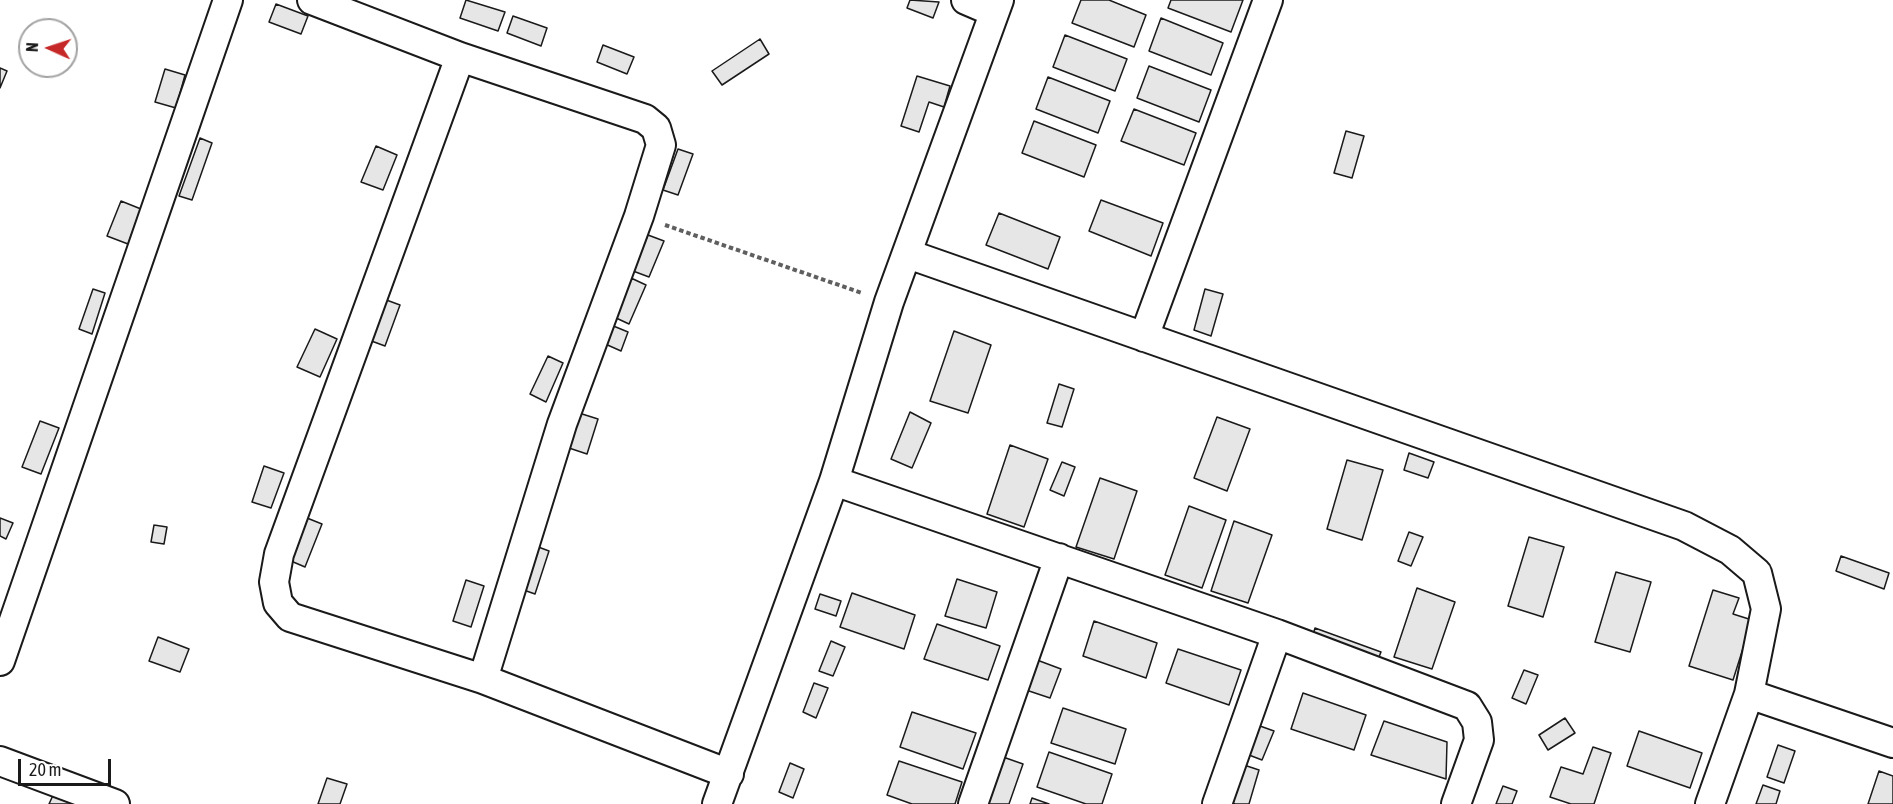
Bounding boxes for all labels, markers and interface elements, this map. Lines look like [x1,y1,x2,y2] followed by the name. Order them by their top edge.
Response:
[18,18,78,78] north arrow
[23,42,41,52] text: N
[21,747,114,785] scale bar
[29,759,61,780] text: 20 m

